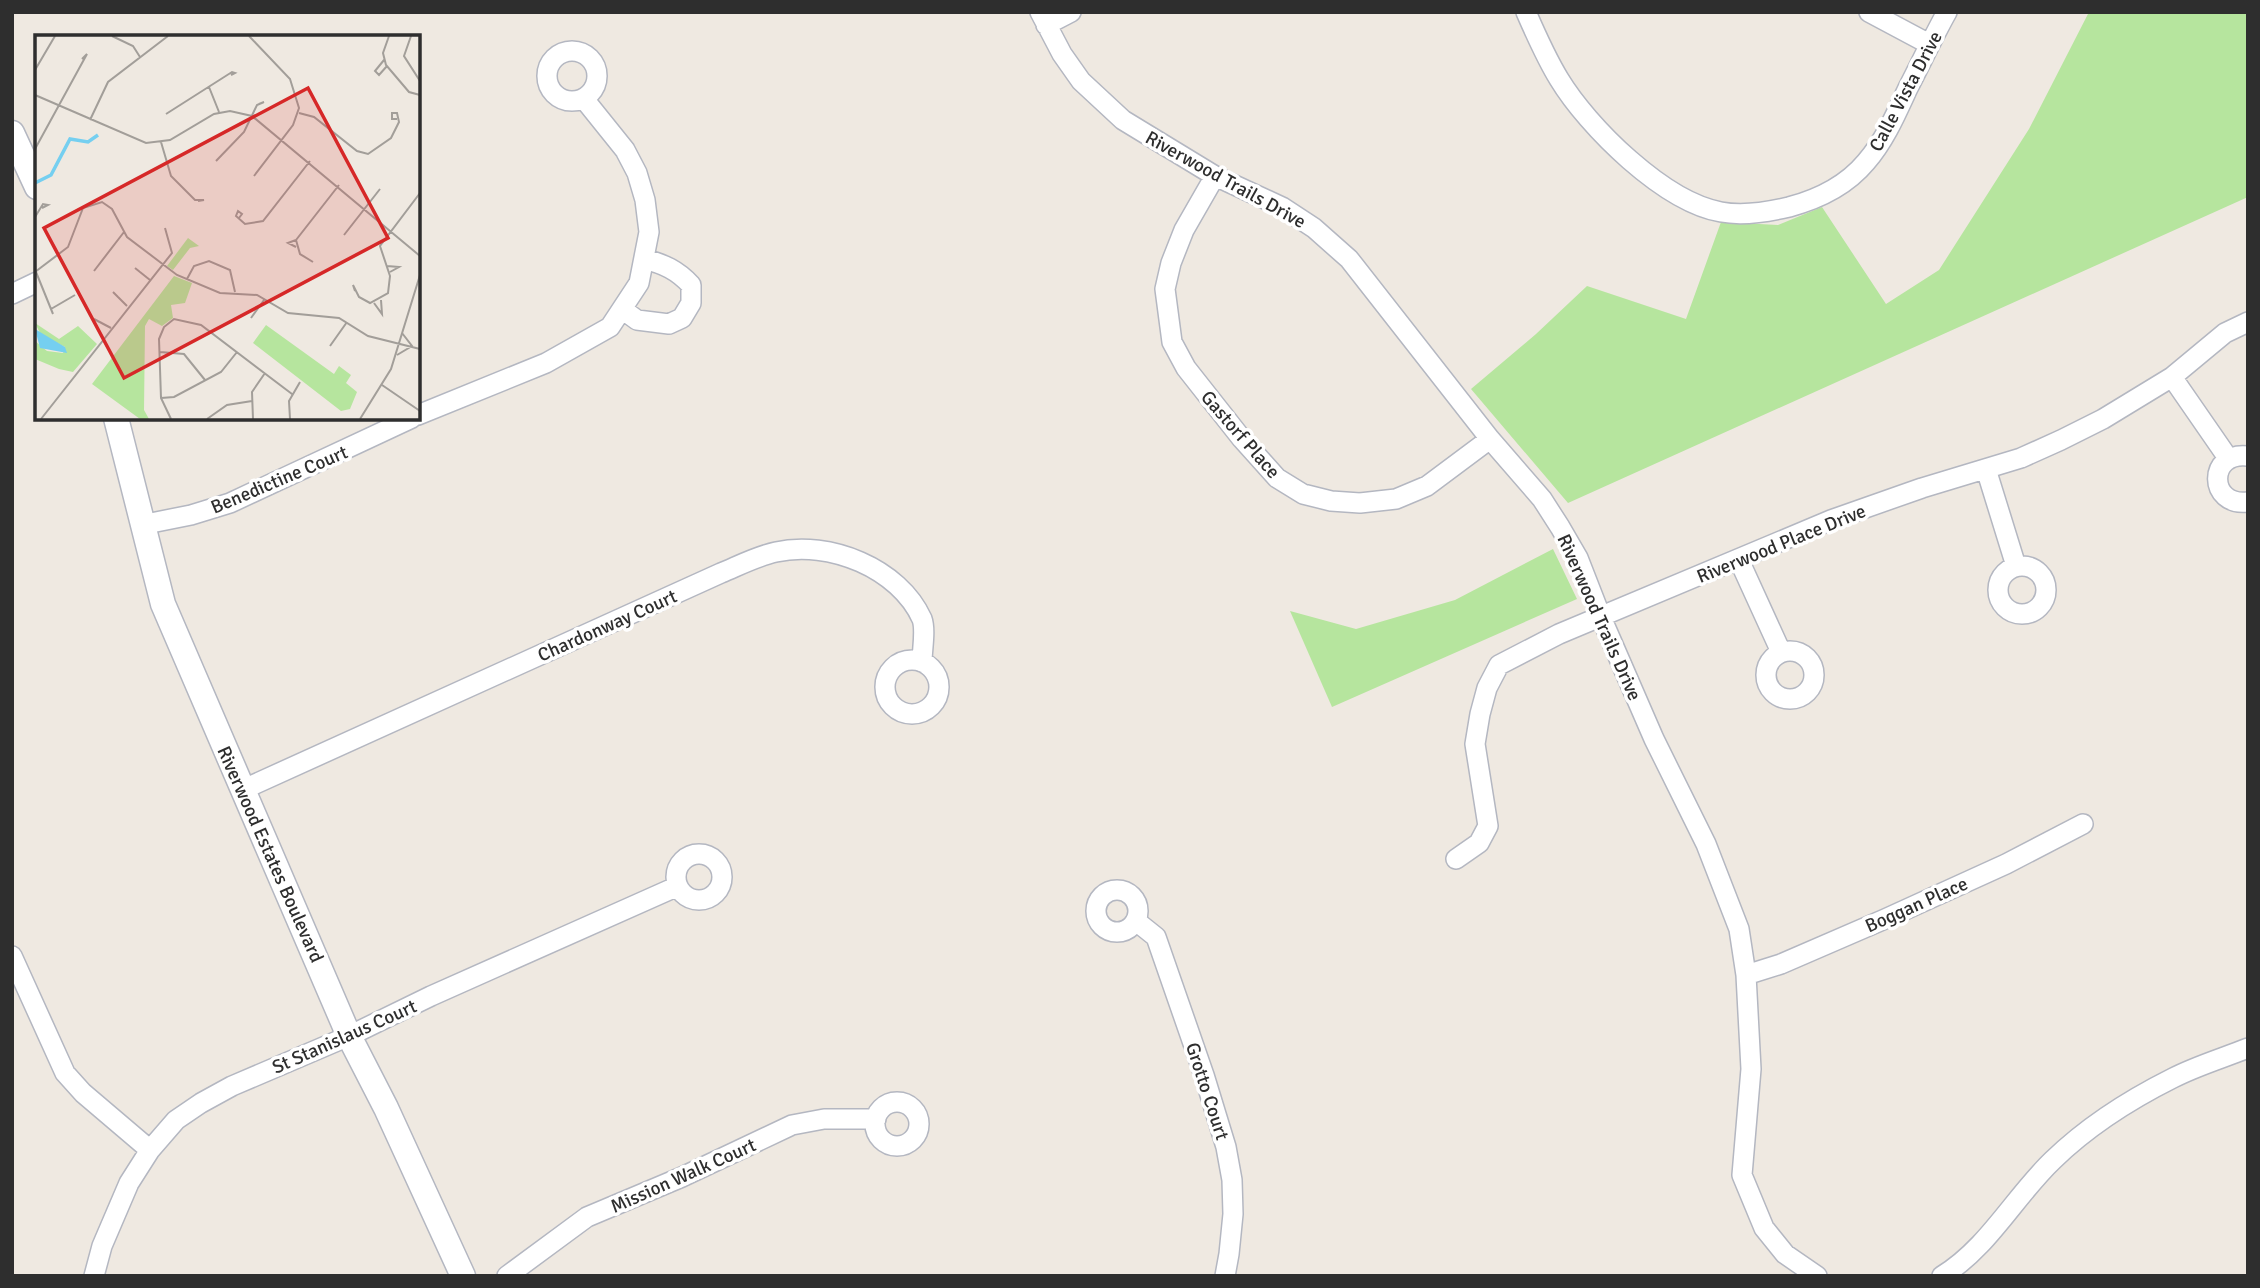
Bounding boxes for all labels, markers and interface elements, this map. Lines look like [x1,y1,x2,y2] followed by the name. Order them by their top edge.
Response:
[1864,27,1948,156] street label: Calle Vista Drive
[35,35,420,420] inset map
[1141,126,1310,234] street label: Riverwood Trails Drive
[1195,386,1285,484] street label: Gastorf Place
[207,440,352,520] street label: Benedictine Court
[1693,499,1869,589] street label: Riverwood Place Drive
[1552,530,1647,704] street label: Riverwood Trails Drive
[534,584,681,667] street label: Chardonway Court
[211,742,329,966] street label: Riverwood Estates Boulevard
[1861,872,1971,938] street label: Boggan Place
[268,994,421,1080] street label: St Stanislaus Court
[1180,1039,1234,1144] street label: Grotto Court
[607,1133,760,1219] street label: Mission Walk Court

